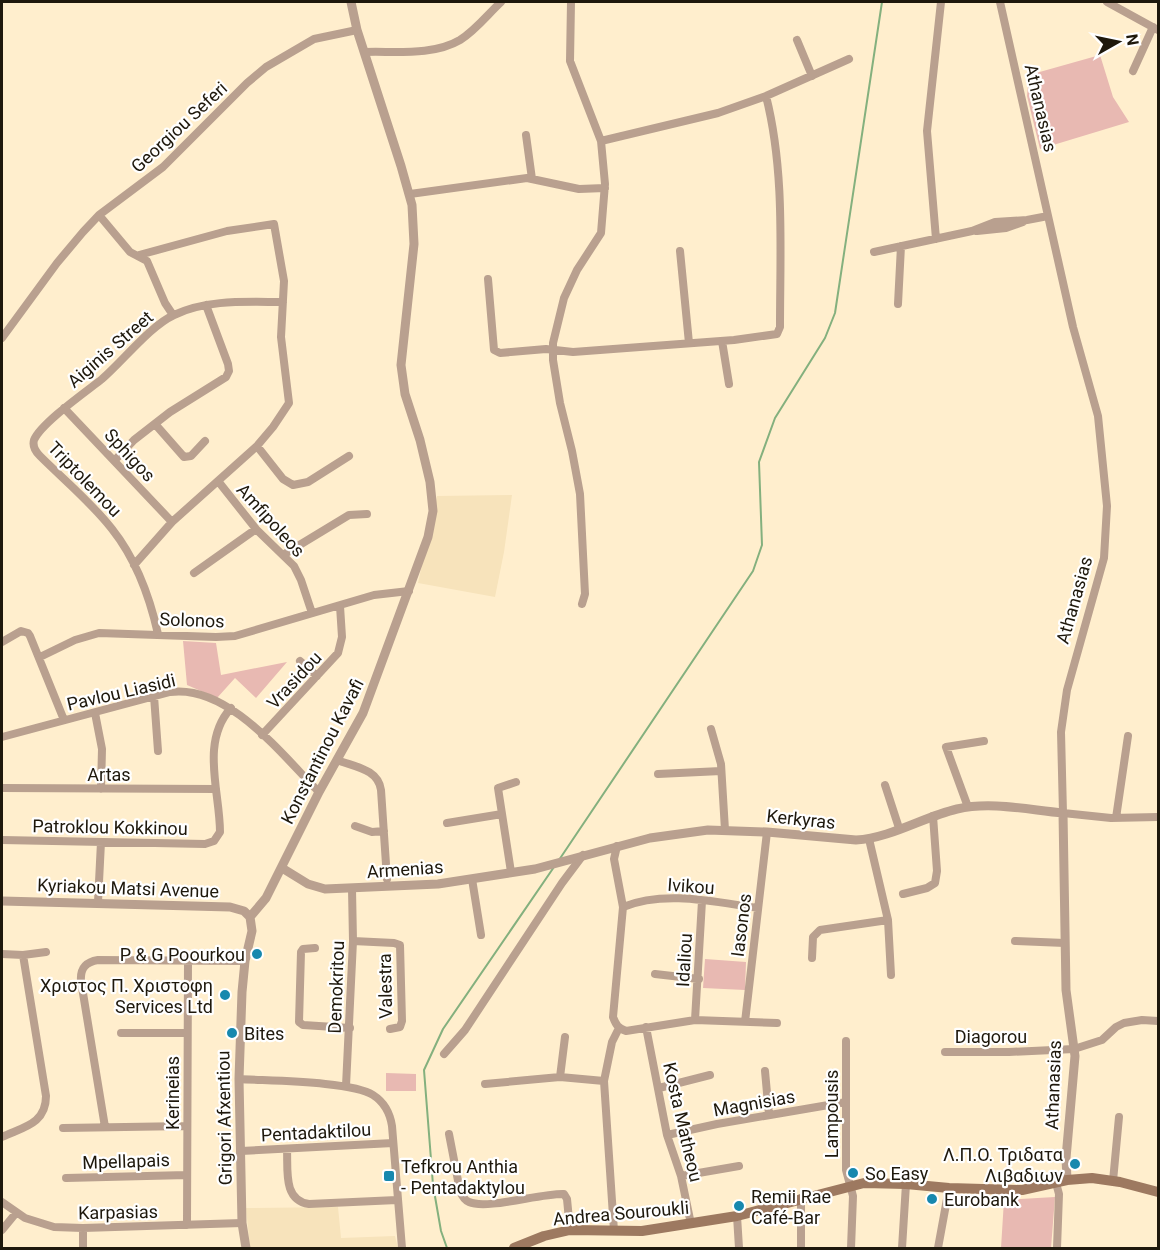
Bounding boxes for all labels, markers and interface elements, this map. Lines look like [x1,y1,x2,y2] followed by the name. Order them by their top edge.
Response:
[1088,12,1148,72] north arrow
[1122,33,1143,47] text: N
[1021,62,1061,154] street label: Athanasias
[127,77,231,177] street label: Georgiou Seferi
[63,306,157,392] street label: Aiginis Street
[100,424,160,486] street label: Sphigos
[44,437,126,521] street label: Triptolemou
[233,479,309,561] street label: Amfipoleos
[1052,554,1096,646] street label: Athanasias
[159,608,225,632] street label: Solonos
[262,647,326,713] street label: Vrasidou
[65,669,177,715] street label: Pavlou Liasidi
[276,675,368,827] street label: Konstantinou Kavafi
[87,764,131,785] street label: Artas
[765,805,837,833] street label: Kerkyras
[32,815,188,839] street label: Patroklou Kokkinou
[366,856,444,882] street label: Armenias
[37,874,219,902] street label: Kyriakou Matsi Avenue
[667,874,715,898] street label: Ivikou
[727,892,755,958] street label: Iasonos
[672,933,696,987] street label: Idaliou
[324,940,348,1034] street label: Demokritou
[120,944,245,965] place label: P & G Poourkou
[250,947,264,961] marker: P & G Poourkou
[374,953,396,1019] street label: Valestra
[40,975,213,1017] place label: Χριστος Π. Χριστοφη Services Ltd
[218,988,232,1002] marker: Χριστος Π. Χριστοφη Services Ltd
[244,1023,284,1044] place label: Bites
[225,1026,239,1040] marker: Bites
[955,1026,1027,1047] street label: Diagorou
[1041,1040,1065,1130] street label: Athanasias
[212,1050,236,1186] street label: Grigori Afxentiou
[162,1056,183,1130] street label: Kerineias
[659,1060,707,1184] street label: Kosta Matheou
[821,1070,842,1158] street label: Lampousis
[711,1085,797,1121] street label: Magnisias
[260,1119,372,1145] street label: Pentadaktilou
[943,1144,1064,1186] place label: Λ.Π.Ο. Τριδατα Λιβαδιων
[82,1149,170,1173] street label: Mpellapais
[401,1156,525,1198] place label: Tefkrou Anthia - Pentadaktylou
[1068,1157,1082,1171] marker: Λ.Π.Ο. Τριδατα Λιβαδιων
[865,1163,929,1184] place label: So Easy
[846,1166,860,1180] marker: So Easy
[382,1169,396,1183] marker: Tefkrou Anthia - Pentadaktylou
[751,1186,831,1228] place label: Remii Rae Café-Bar
[944,1189,1020,1210] place label: Eurobank
[925,1192,939,1206] marker: Eurobank
[552,1197,690,1229] street label: Andrea Souroukli
[732,1199,746,1213] marker: Remii Rae Café-Bar
[78,1201,158,1223] street label: Karpasias

